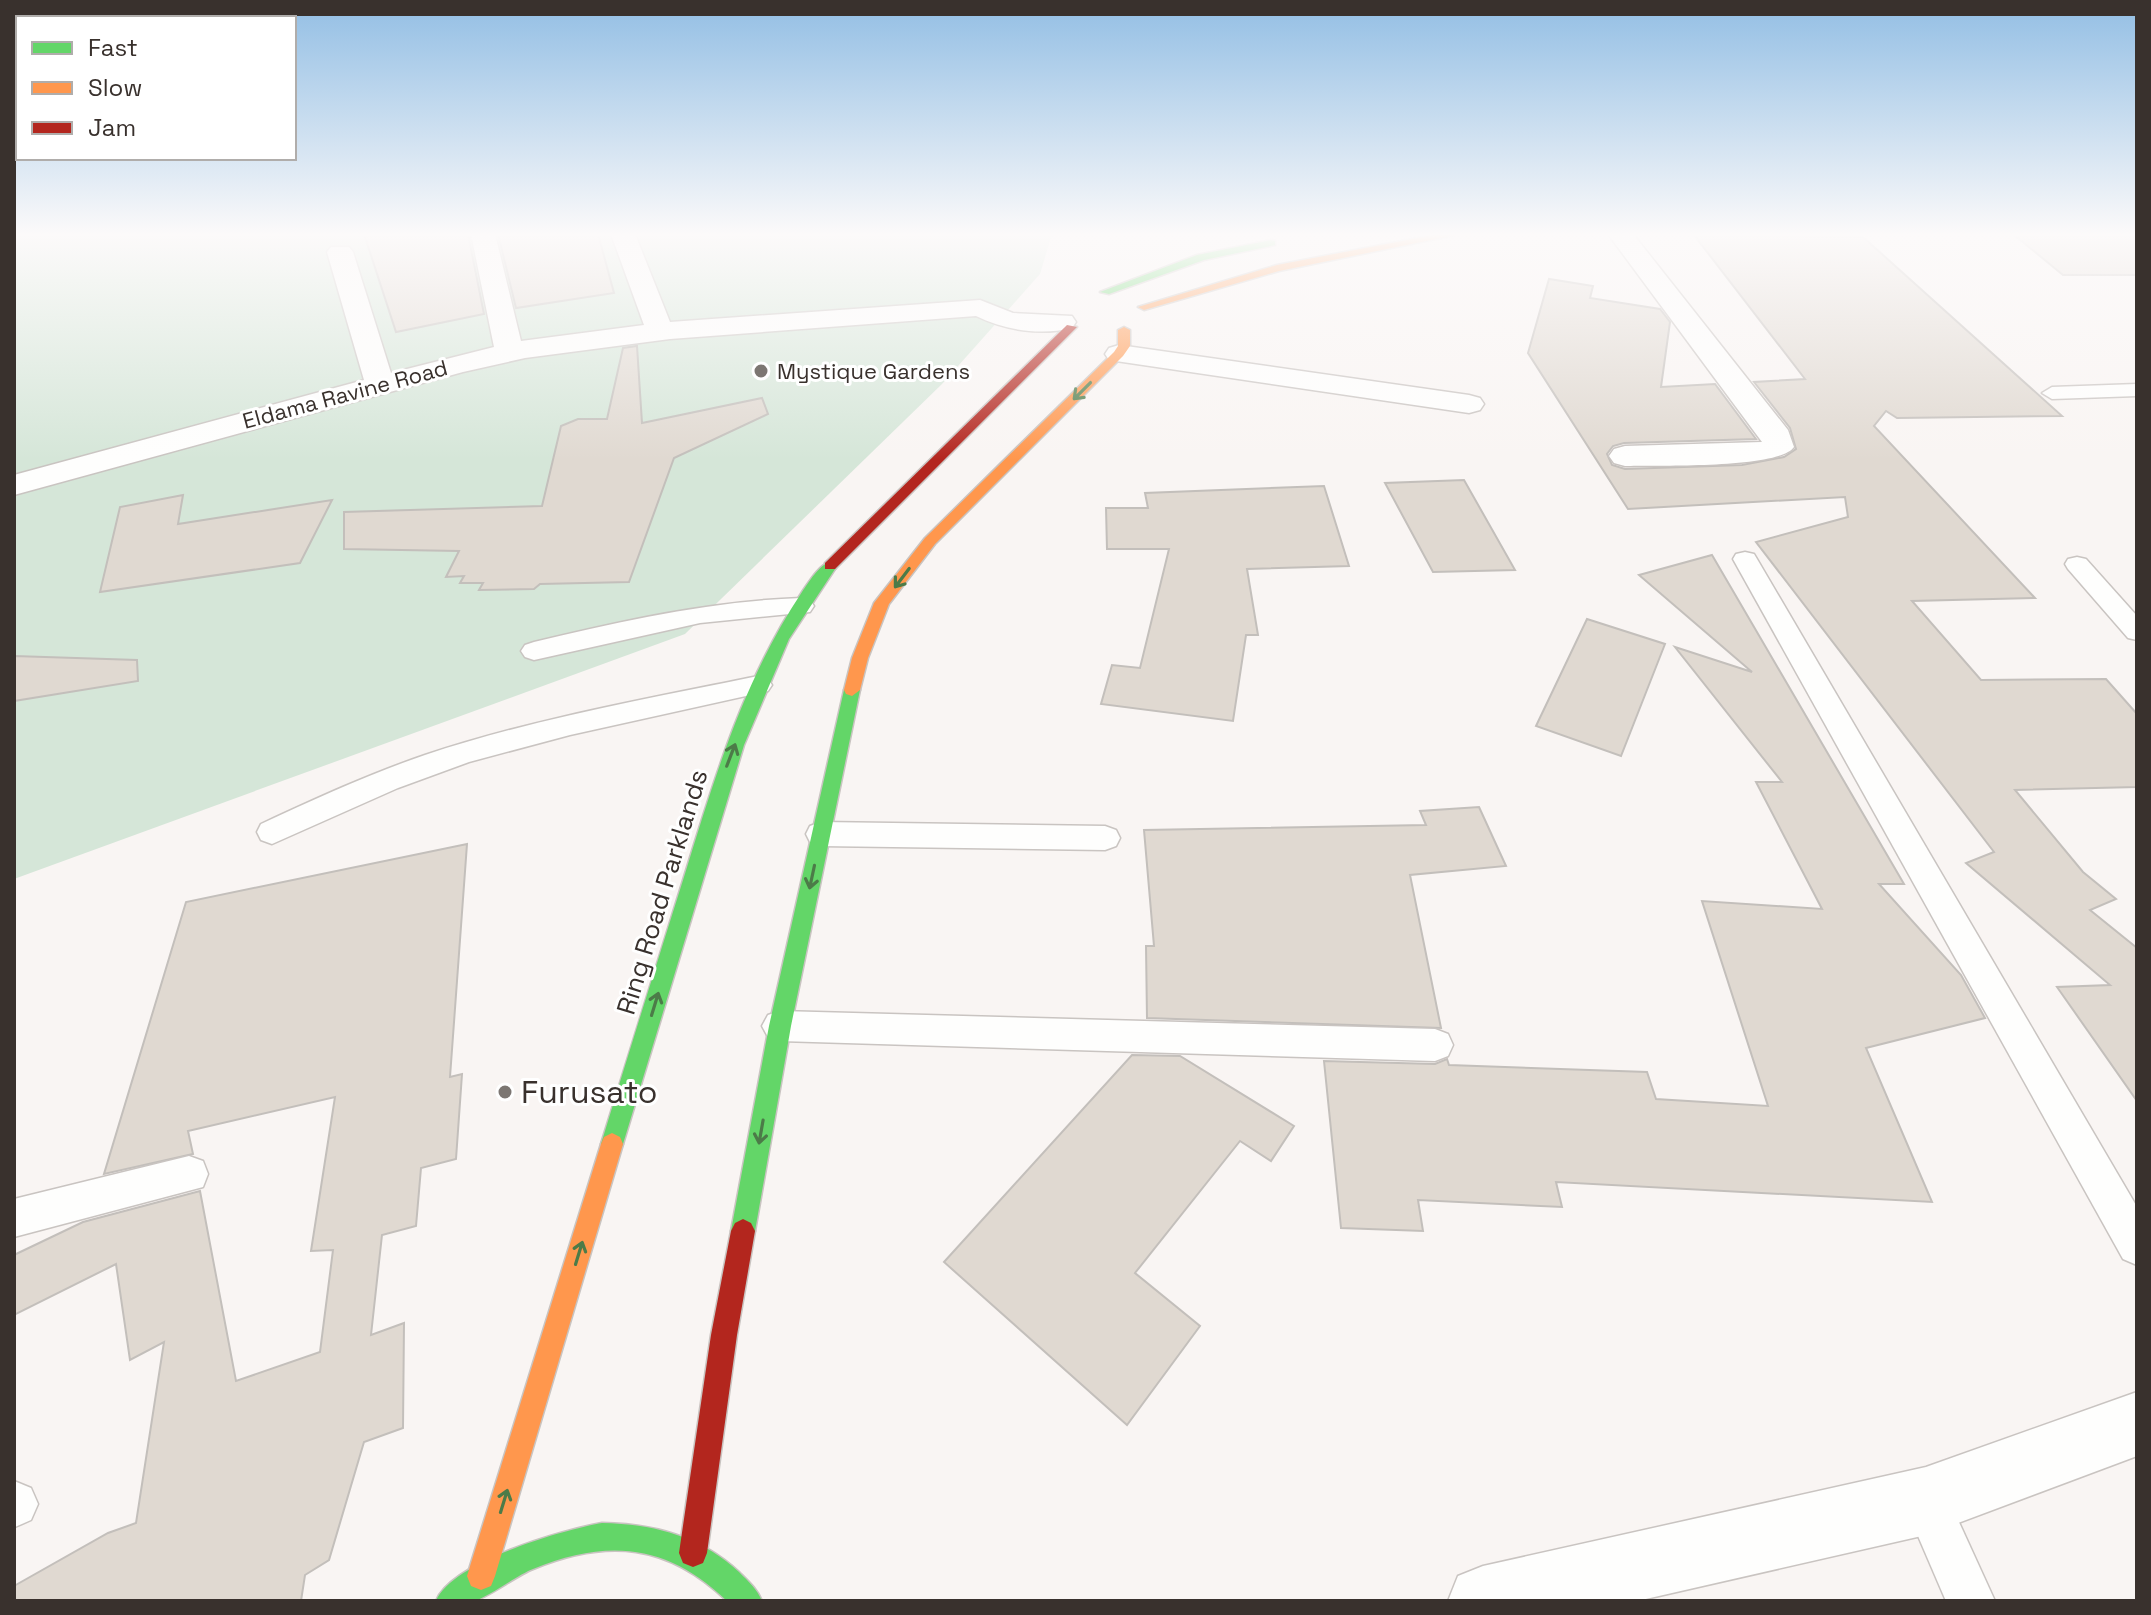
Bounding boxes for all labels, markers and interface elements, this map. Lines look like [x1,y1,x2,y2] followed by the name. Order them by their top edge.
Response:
[16,16,296,160] legend
[88,32,138,63] text: Fast
[88,72,142,103] text: Slow
[88,112,136,143] text: Jam
[239,353,451,435] street label: Eldama Ravine Road
[777,357,970,385] place label: Mystique Gardens
[752,362,770,380] marker: Mystique Gardens
[1073,381,1092,400] one-way arrow
[893,567,910,588] one-way arrow
[725,743,739,768] one-way arrow
[609,765,715,1019] street label: Ring Road Parklands
[804,864,819,890] one-way arrow
[648,991,663,1017] one-way arrow
[521,1072,658,1112] place label: Furusato
[496,1083,514,1101] marker: Furusato
[752,1119,767,1145] one-way arrow
[572,1240,587,1266] one-way arrow
[497,1489,512,1515] one-way arrow

